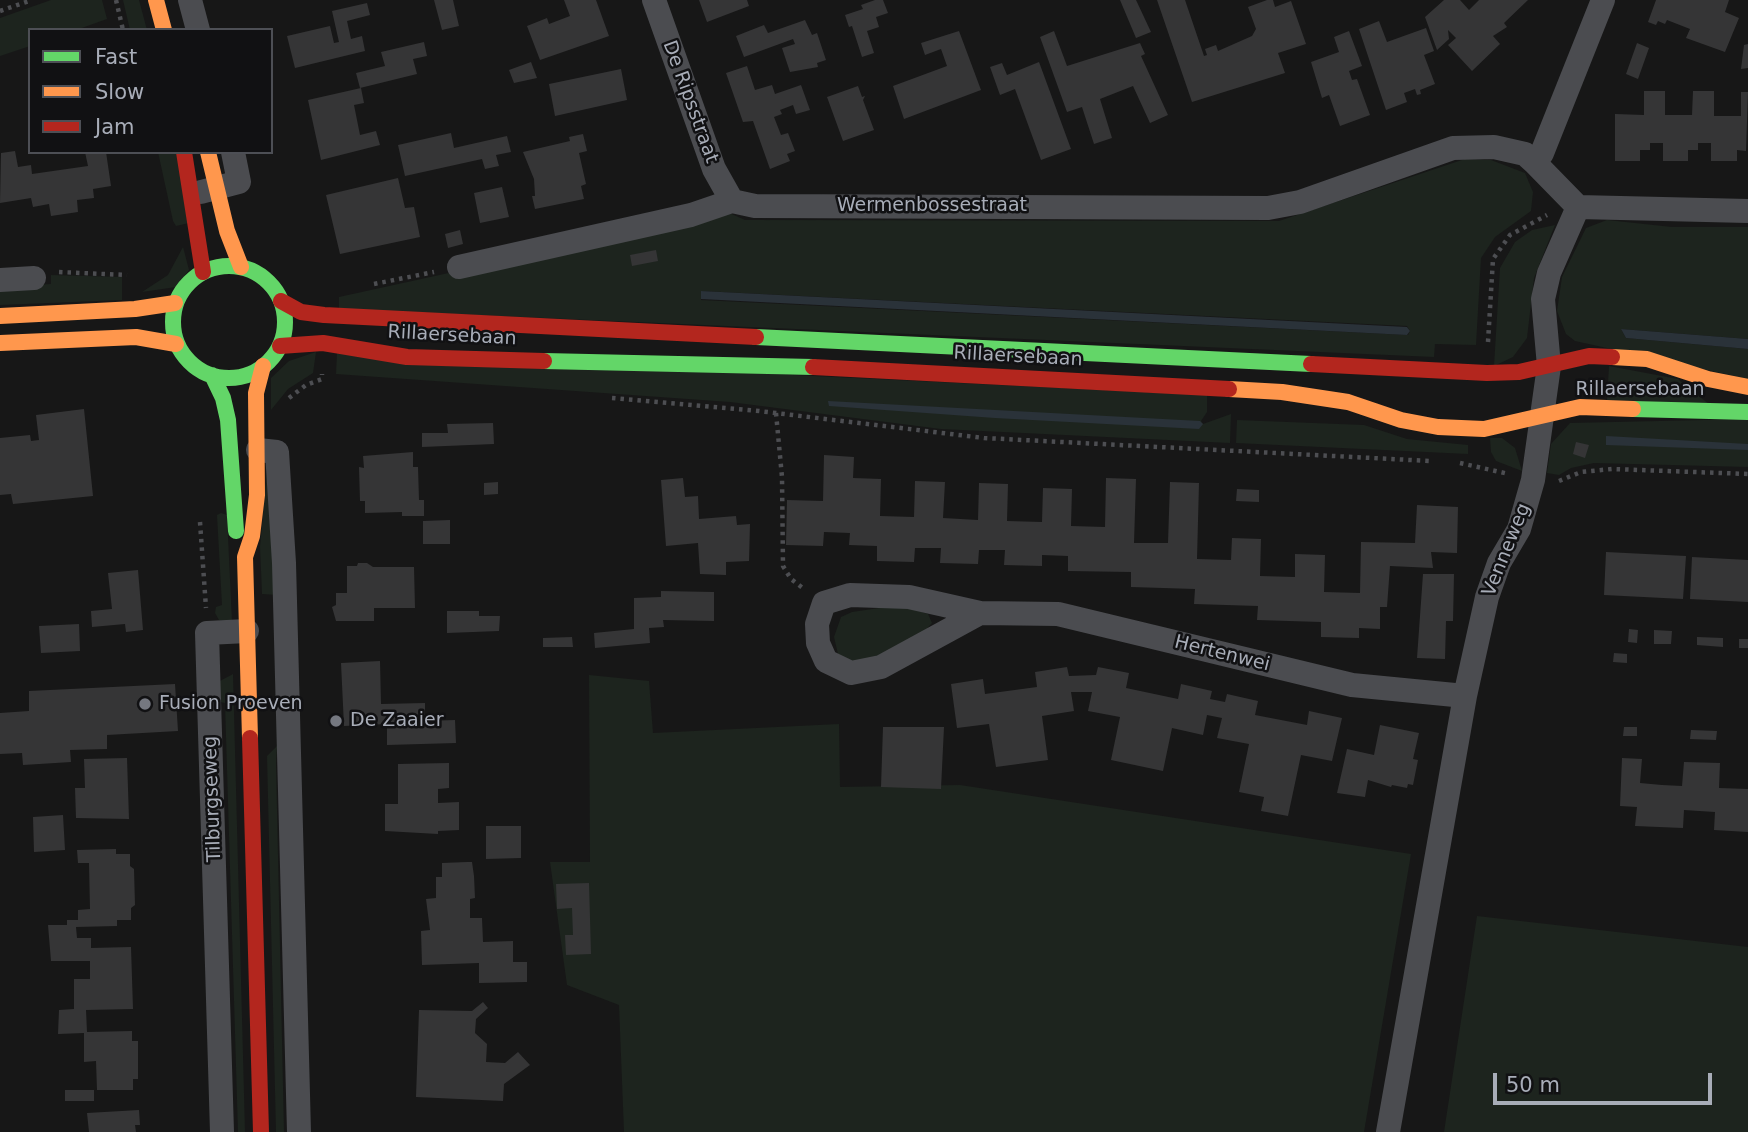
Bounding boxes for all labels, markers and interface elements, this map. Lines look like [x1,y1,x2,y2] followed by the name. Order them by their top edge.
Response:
[28,28,273,154] legend
[657,38,723,166] street label: De Ripsstraat
[95,45,137,69] text: Fast
[95,80,144,104] text: Slow
[95,115,135,139] text: Jam
[837,195,1027,217] street label: Wermenbossestraat
[387,321,517,351] street label: Rillaersebaan
[953,342,1083,372] street label: Rillaersebaan
[1575,379,1705,401] street label: Rillaersebaan
[1478,500,1536,600] street label: Venneweg
[1172,631,1272,677] street label: Hertenwei
[159,693,303,715] place label: Fusion Proeven
[137,696,153,712] marker: Fusion Proeven
[350,710,443,732] place label: De Zaaier
[328,713,344,729] marker: De Zaaier
[199,736,227,862] street label: Tilburgseweg
[1496,1058,1715,1102] scale bar
[1506,1073,1560,1097] text: 50 m

